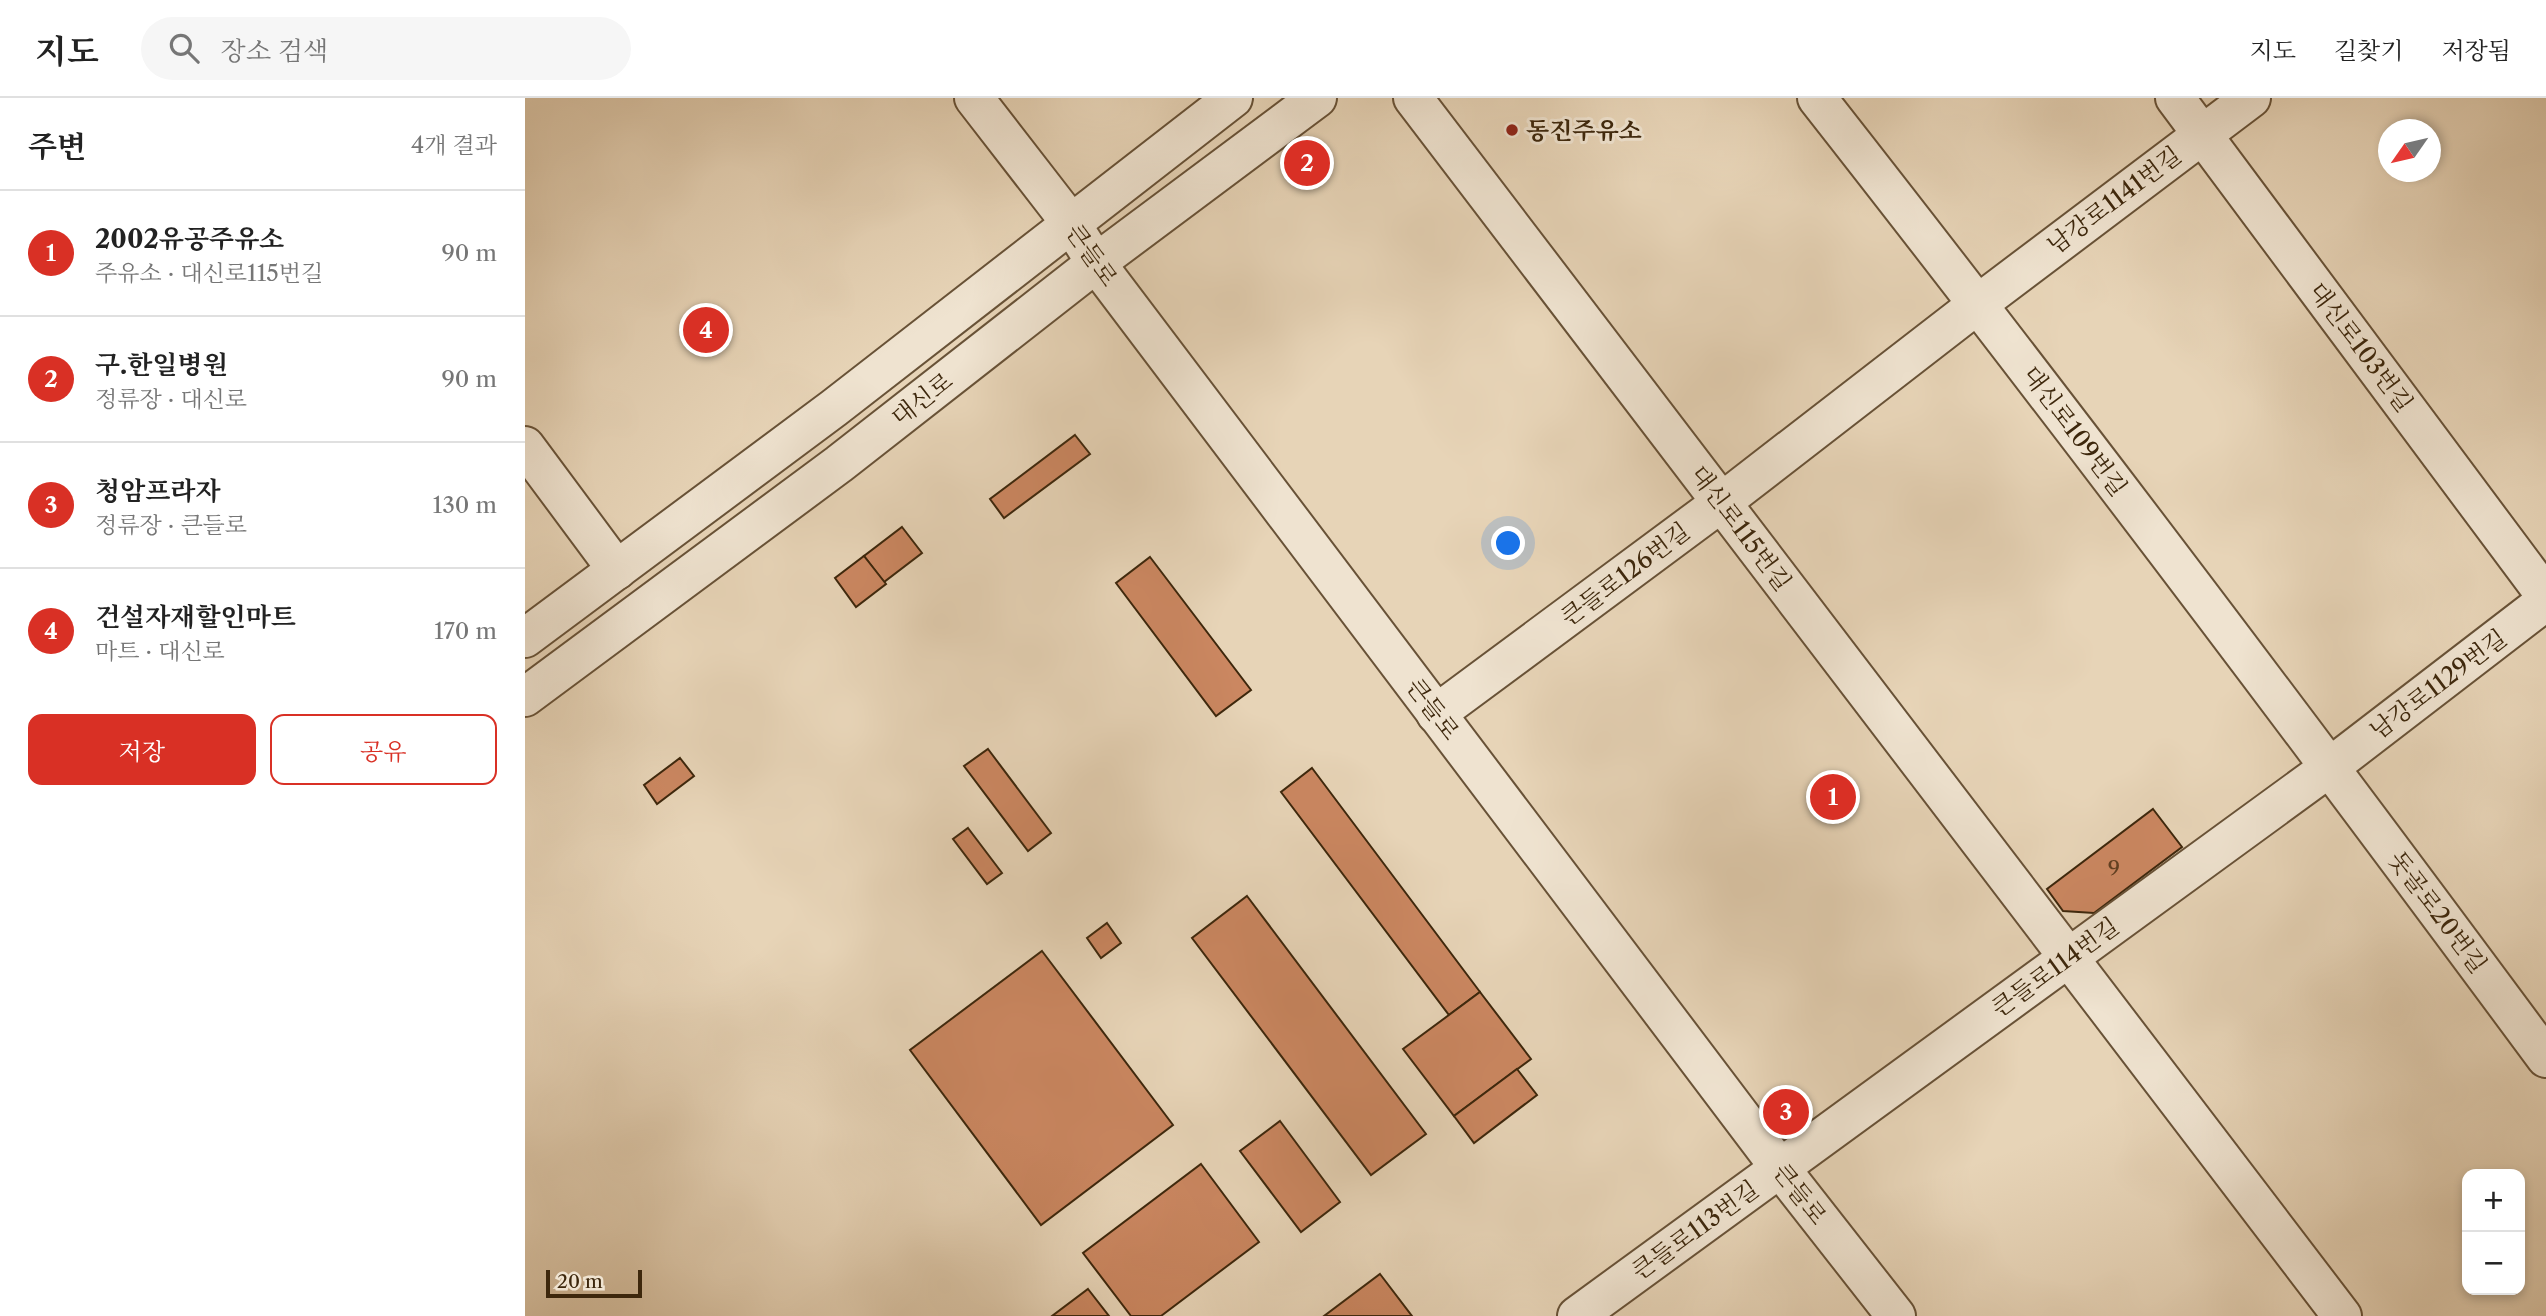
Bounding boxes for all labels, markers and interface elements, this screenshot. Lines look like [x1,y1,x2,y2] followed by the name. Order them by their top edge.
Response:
[141,17,631,80] search box
[165,29,203,67] icon: search
[35,31,99,72] text: 지도
[221,35,328,67] text: 장소 검색
[2250,36,2296,65] text: 지도
[2334,36,2403,65] text: 길찾기
[2441,36,2511,65] text: 저장됨
[1526,116,1642,145] place label: 동진주유소
[2378,119,2441,182] north arrow
[1504,122,1520,138] marker: 동진주유소
[28,128,86,165] text: 주변
[411,131,497,159] text: 4개 결과
[1284,137,1330,189] pin: 2
[2041,140,2187,260] street label: 남강로1141번길
[1060,218,1124,292] street label: 큰들로
[95,223,284,255] text: 2002유공주유소
[46,239,56,267] text: 1
[441,239,497,267] text: 90 m
[95,259,323,287] text: 주유소 · 대신로115번길
[2303,277,2419,417] street label: 대신로103번길
[683,304,729,356] pin: 4
[95,349,228,381] text: 구.한일병원
[2017,360,2133,502] street label: 대신로109번길
[44,365,58,393] text: 2
[441,365,497,393] text: 90 m
[886,366,958,432] street label: 대신로
[95,385,247,413] text: 정류장 · 대신로
[1685,460,1797,596] street label: 대신로115번길
[95,475,221,507] text: 청암프라자
[45,491,58,519] text: 3
[433,491,497,519] text: 130 m
[95,511,247,539] text: 정류장 · 큰들로
[1555,516,1695,632] street label: 큰들로126번길
[1491,526,1525,560] your location
[95,601,296,633] text: 건설자재할인마트
[44,617,58,645] text: 4
[434,617,497,645] text: 170 m
[2364,623,2512,745] street label: 남강로1129번길
[95,637,225,665] text: 마트 · 대신로
[1400,672,1466,746] street label: 큰들로
[28,714,256,785] button: 저장
[270,714,497,785] button: 공유
[1810,771,1856,823] pin: 1
[2383,845,2493,979] street label: 돗골로20번길
[2108,856,2120,881] house number: 9
[1986,911,2124,1023] street label: 큰들로114번길
[1763,1086,1809,1138] pin: 3
[1767,1158,1833,1230] street label: 큰들로
[2462,1169,2525,1295] map controls
[2462,1169,2525,1232] button: +
[1626,1174,1764,1286] street label: 큰들로113번길
[2462,1232,2525,1295] button: −
[546,1267,642,1299] scale bar
[557,1270,603,1293] text: 20 m

